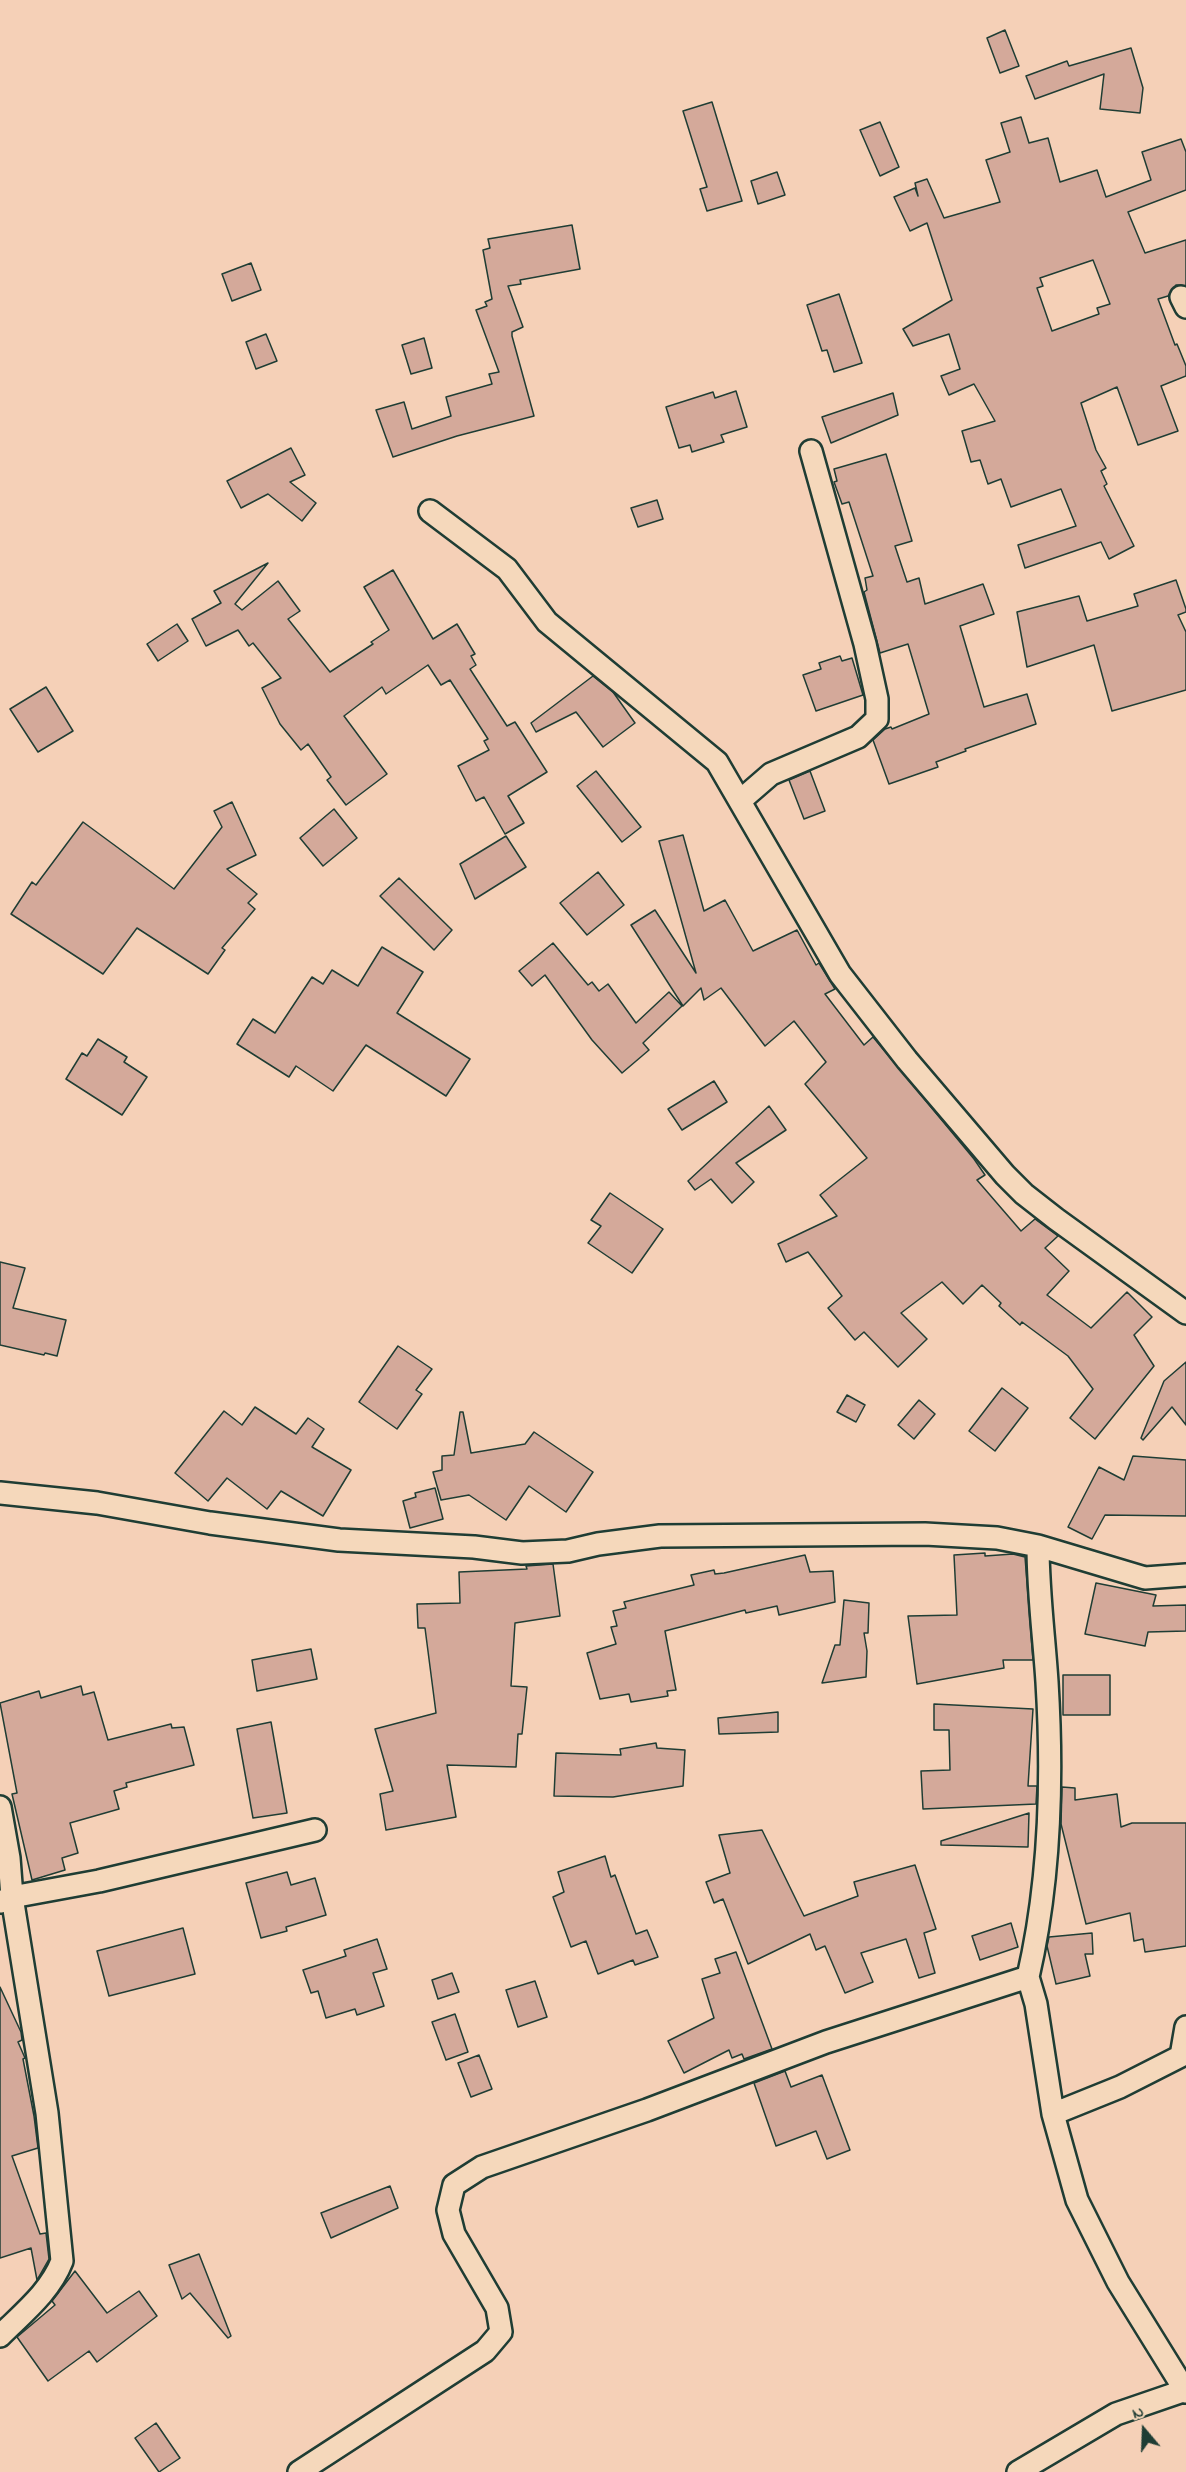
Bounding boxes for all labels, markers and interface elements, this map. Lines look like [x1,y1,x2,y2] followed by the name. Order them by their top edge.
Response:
[1114,2400,1174,2460] north arrow
[1129,2400,1147,2426] text: N

